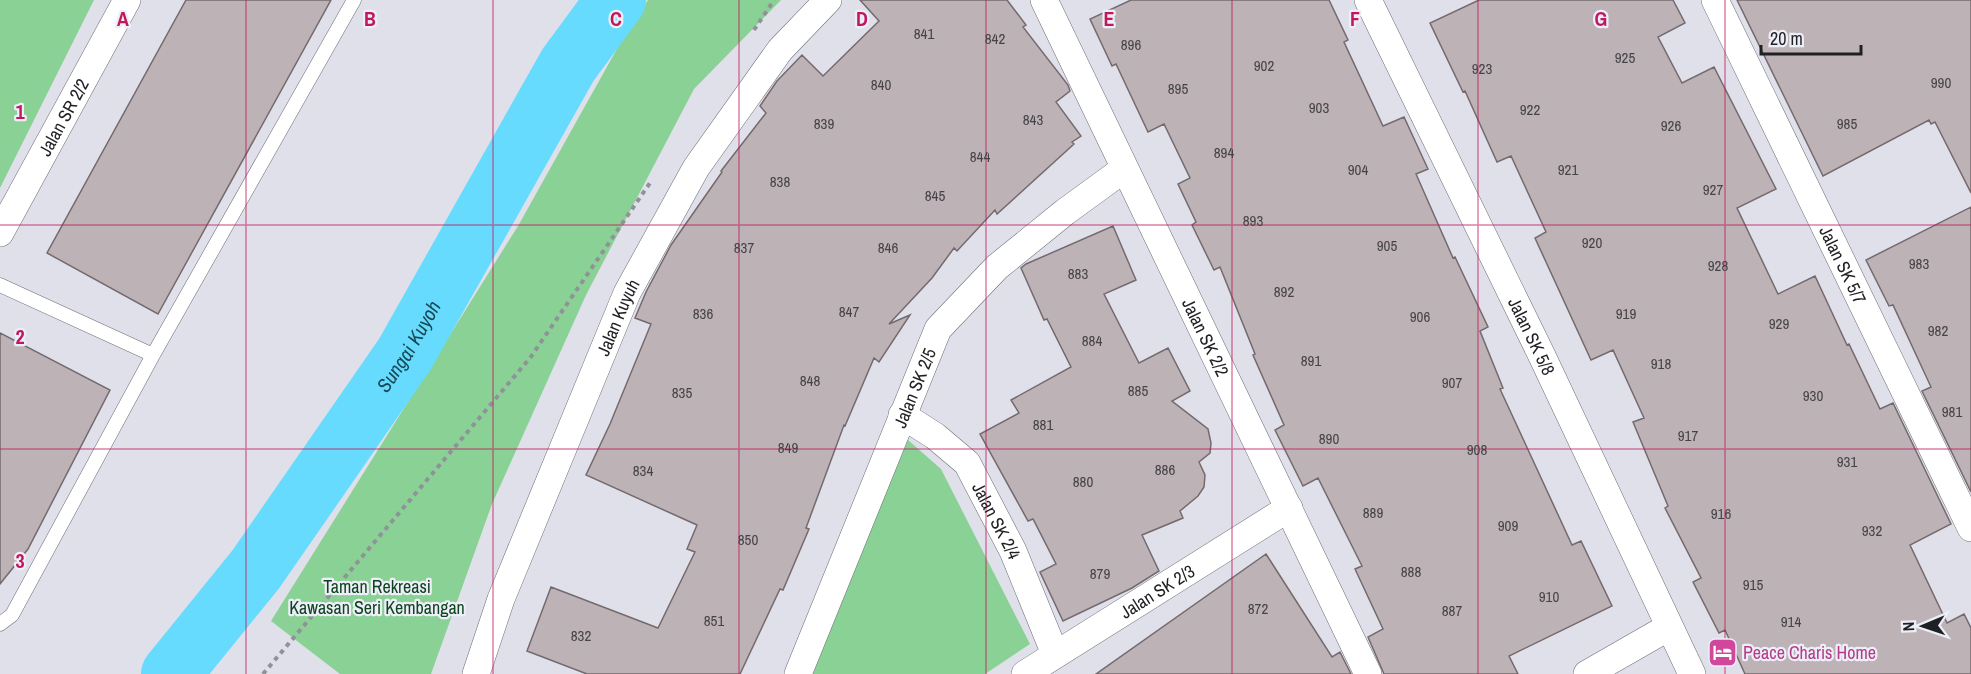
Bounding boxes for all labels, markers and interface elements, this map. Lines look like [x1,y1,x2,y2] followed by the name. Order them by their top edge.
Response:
[117,5,129,32] text: A
[364,5,376,32] text: B
[610,5,622,32] text: C
[856,5,868,32] text: D
[1104,5,1115,32] text: E
[1350,5,1360,32] text: F
[1595,5,1607,32] text: G
[1761,18,1862,56] scale bar
[914,23,934,44] house number: 841
[1770,26,1803,51] text: 20 m
[985,28,1005,49] house number: 842
[1121,34,1141,55] house number: 896
[1615,47,1635,68] house number: 925
[1254,55,1274,76] house number: 902
[1472,58,1492,79] house number: 923
[1931,72,1951,93] house number: 990
[32,74,94,160] street label: Jalan SR 2/2
[871,74,891,95] house number: 840
[1168,78,1188,99] house number: 895
[1309,97,1329,118] house number: 903
[15,98,25,125] text: 1
[1520,99,1540,120] house number: 922
[1023,109,1043,130] house number: 843
[814,113,834,134] house number: 839
[1837,113,1857,134] house number: 985
[1661,115,1681,136] house number: 926
[1214,142,1234,163] house number: 894
[970,146,990,167] house number: 844
[1348,159,1368,180] house number: 904
[1558,159,1578,180] house number: 921
[770,171,790,192] house number: 838
[1703,179,1723,200] house number: 927
[925,185,945,206] house number: 845
[1243,210,1263,231] house number: 893
[1814,221,1873,308] street label: Jalan SK 5/7
[1582,232,1602,253] house number: 920
[1377,235,1397,256] house number: 905
[734,237,754,258] house number: 837
[878,237,898,258] house number: 846
[1909,253,1929,274] house number: 983
[1708,255,1728,276] house number: 928
[1068,263,1088,284] house number: 883
[590,274,645,359] street label: Jalan Kuyuh
[1274,281,1294,302] house number: 892
[1503,293,1562,379] street label: Jalan SK 5/8
[1177,294,1235,380] street label: Jalan SK 2/2
[369,295,446,397] water label: Sungai Kuyoh
[839,301,859,322] house number: 847
[693,303,713,324] house number: 836
[1616,303,1636,324] house number: 919
[1410,306,1430,327] house number: 906
[1769,313,1789,334] house number: 929
[1928,320,1948,341] house number: 982
[15,323,25,350] text: 2
[1082,330,1102,351] house number: 884
[887,344,942,431] street label: Jalan SK 2/5
[1301,350,1321,371] house number: 891
[1651,353,1671,374] house number: 918
[800,370,820,391] house number: 848
[1442,372,1462,393] house number: 907
[1128,380,1148,401] house number: 885
[672,382,692,403] house number: 835
[1803,385,1823,406] house number: 930
[1942,401,1962,422] house number: 981
[1033,414,1053,435] house number: 881
[1678,425,1698,446] house number: 917
[1319,428,1339,449] house number: 890
[778,437,798,458] house number: 849
[1467,439,1487,460] house number: 908
[1837,451,1857,472] house number: 931
[1155,459,1175,480] house number: 886
[633,460,653,481] house number: 834
[1073,471,1093,492] house number: 880
[967,478,1027,563] street label: Jalan SK 2/4
[1363,502,1383,523] house number: 889
[1711,503,1731,524] house number: 916
[1498,515,1518,536] house number: 909
[1862,520,1882,541] house number: 932
[738,529,758,550] house number: 850
[15,547,25,574] text: 3
[1115,558,1199,624] street label: Jalan SK 2/3
[1401,561,1421,582] house number: 888
[1090,563,1110,584] house number: 879
[289,574,465,620] park label: Taman Rekreasi Kawasan Seri Kembangan
[1743,574,1763,595] house number: 915
[1539,586,1559,607] house number: 910
[1893,596,1953,656] north arrow
[1248,598,1268,619] house number: 872
[1442,600,1462,621] house number: 887
[704,610,724,631] house number: 851
[1781,611,1801,632] house number: 914
[1897,621,1919,632] text: N
[571,625,591,646] house number: 832
[1706,636,1738,668] hotel icon: Peace Charis Home
[1743,640,1876,665] place label: Peace Charis Home

